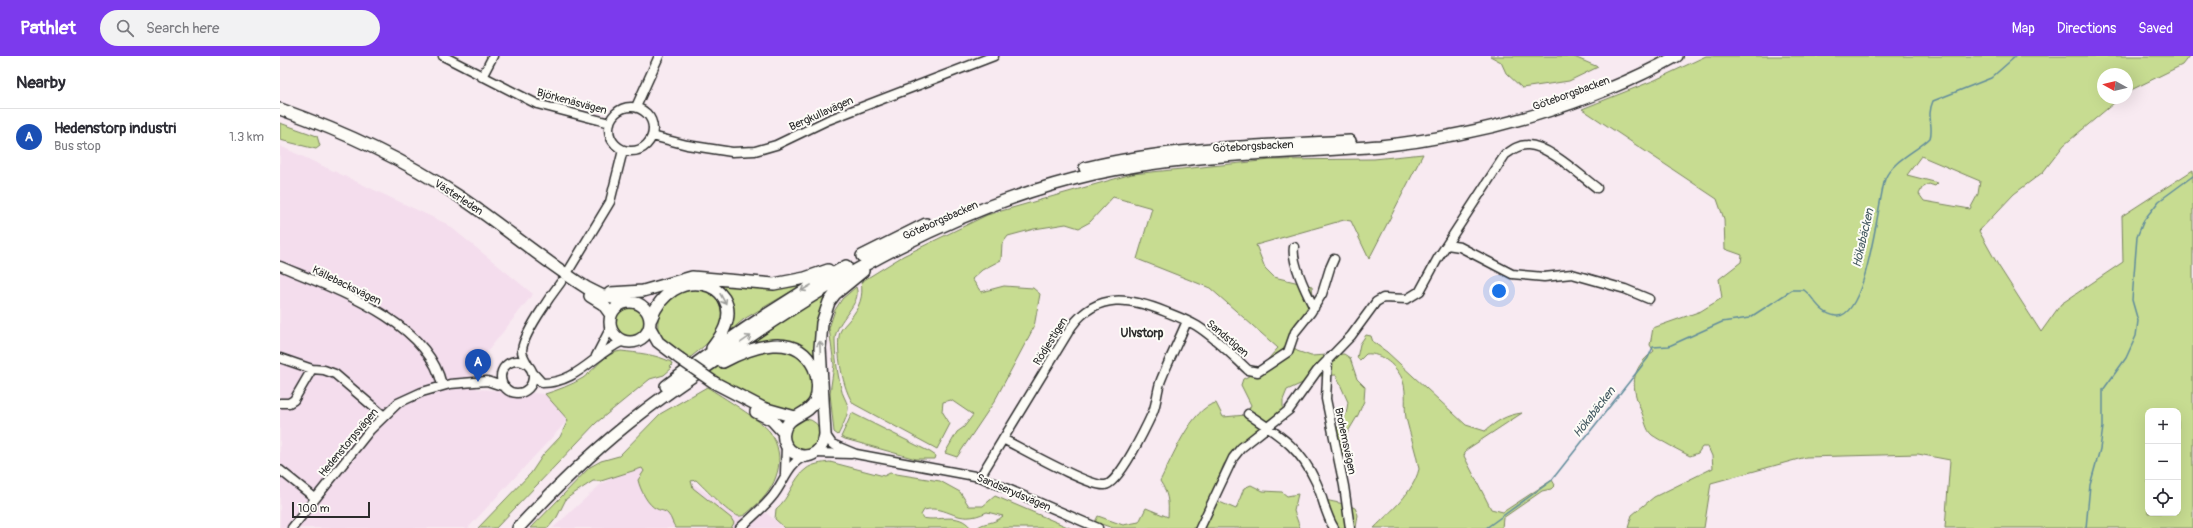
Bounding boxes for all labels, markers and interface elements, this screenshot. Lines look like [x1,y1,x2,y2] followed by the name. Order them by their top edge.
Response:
[100,10,380,46] search box
[20,16,76,40] text: Pathlet
[114,17,136,39] icon: search
[146,19,219,38] text: Search here
[2012,20,2035,37] text: Map
[2057,20,2116,37] text: Directions
[2138,20,2173,37] text: Saved
[2097,68,2133,104] north arrow
[16,72,65,93] text: Nearby
[1531,74,1611,113] street label: Göteborgsbacken
[535,86,608,117] street label: Björkenäsvägen
[787,94,855,133] street label: Bergkullavägen
[54,119,176,138] text: Hedenstorp industri
[25,129,33,145] text: A
[229,129,264,145] text: 1.3 km
[54,138,101,154] text: Bus stop
[1212,138,1294,155] street label: Göteborgsbacken
[432,177,486,218] street label: Västerleden
[901,198,980,243] street label: Göteborgsbacken
[1849,206,1878,269] water label: Hökabäcken
[310,263,383,308] street label: Källebacksvägen
[1489,281,1509,301] your location
[801,285,813,293] one-way arrow
[720,293,727,305] one-way arrow
[1031,315,1070,368] street label: Rödjestigen
[1204,317,1251,360] street label: Sandstigen
[1121,326,1164,341] district label: Ulvstorp
[740,335,751,343] one-way arrow
[817,341,824,354] one-way arrow
[465,349,491,382] pin: A
[1570,383,1619,441] water label: Hökabäcken
[316,406,381,479] street label: Hedenstorpsvägen
[1332,406,1359,476] street label: Brohemsvägen
[2145,408,2181,516] map controls
[2145,408,2181,444] button: +
[2145,444,2181,480] button: −
[975,471,1053,514] street label: Sandserydsvägen
[2145,480,2181,516] button: locate
[292,500,370,519] scale bar
[298,502,329,515] text: 100 m

